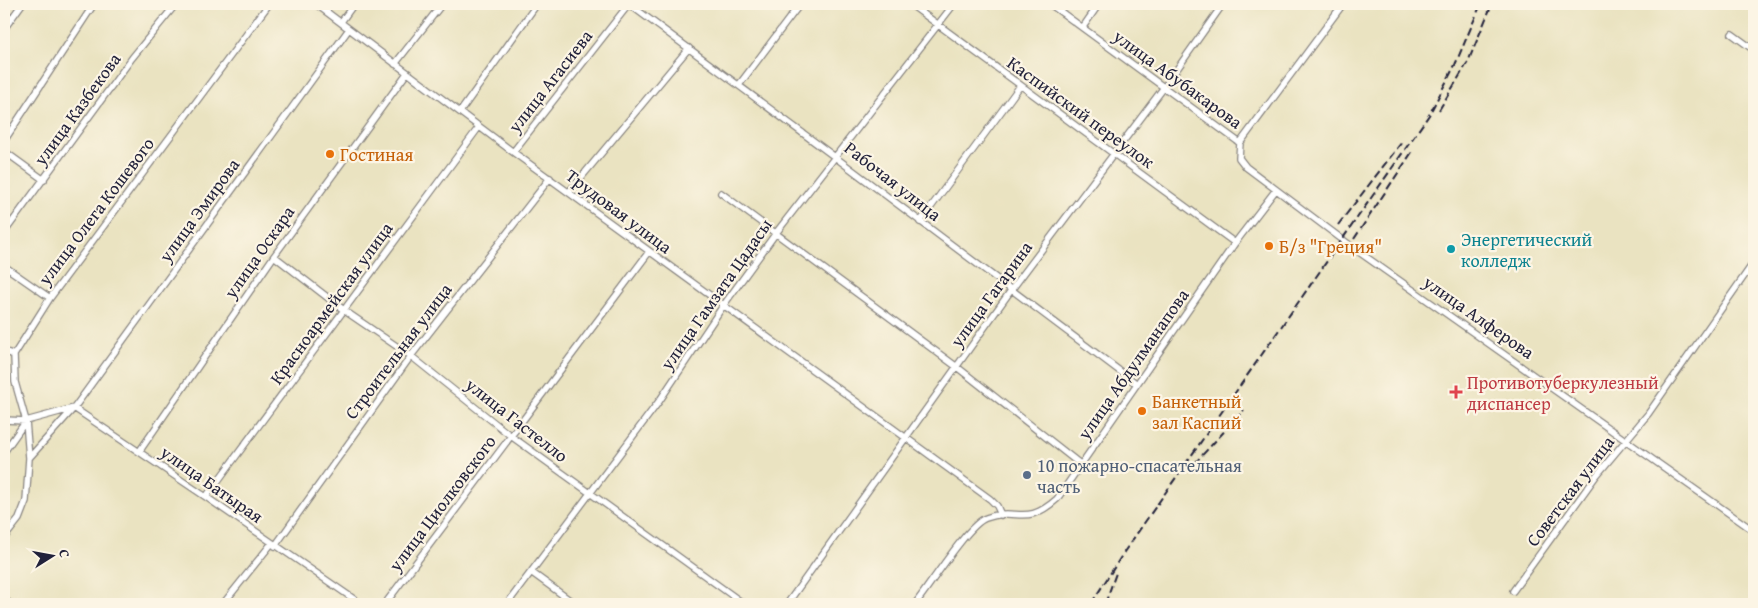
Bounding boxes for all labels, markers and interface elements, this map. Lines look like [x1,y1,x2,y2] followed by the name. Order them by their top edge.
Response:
[1107,22,1249,135] street label: улица Абубакарова
[501,23,599,139] street label: улица Агасиева
[26,47,127,172] street label: улица Казбекова
[1002,49,1161,175] street label: Каспийский переулок
[31,131,161,291] street label: улица Олега Кошевого
[839,134,948,228] street label: Рабочая улица
[340,141,413,168] place label: Гостиная
[324,148,336,160] marker: Гостиная
[151,152,246,268] street label: улица Эмирова
[560,162,678,260] street label: Трудовая улица
[216,200,301,305] street label: улица Оскара
[653,212,779,376] street label: улица Гамзата Цадасы
[263,216,399,390] street label: Красноармейская улица
[1461,226,1593,274] place label: Энергетический колледж
[1279,233,1382,260] place label: Б/з "Греция"
[943,235,1039,353] street label: улица Гагарина
[1263,240,1275,252] marker: Б/з "Греция"
[1445,243,1457,255] marker: Энергетический колледж
[1417,268,1540,366] street label: улица Алферова
[338,277,458,425] street label: Строительная улица
[1070,283,1196,446] street label: улица Абдулманапова
[1467,369,1659,417] place label: Противотуберкулезный диспансер
[459,371,574,469] street label: улица Гастелло
[1449,385,1463,399] marker: Противотуберкулезный диспансер
[1152,388,1242,436] place label: Банкетный зал Каспий
[1136,405,1148,417] marker: Банкетный зал Каспий
[381,429,502,578] street label: улица Циолковского
[1519,430,1621,552] street label: Советская улица
[154,438,269,529] street label: улица Батырая
[1037,452,1242,500] place label: 10 пожарно-спасательная часть
[1021,469,1033,481] marker: 10 пожарно-спасательная часть
[28,530,78,580] north arrow
[54,548,75,559] text: С

